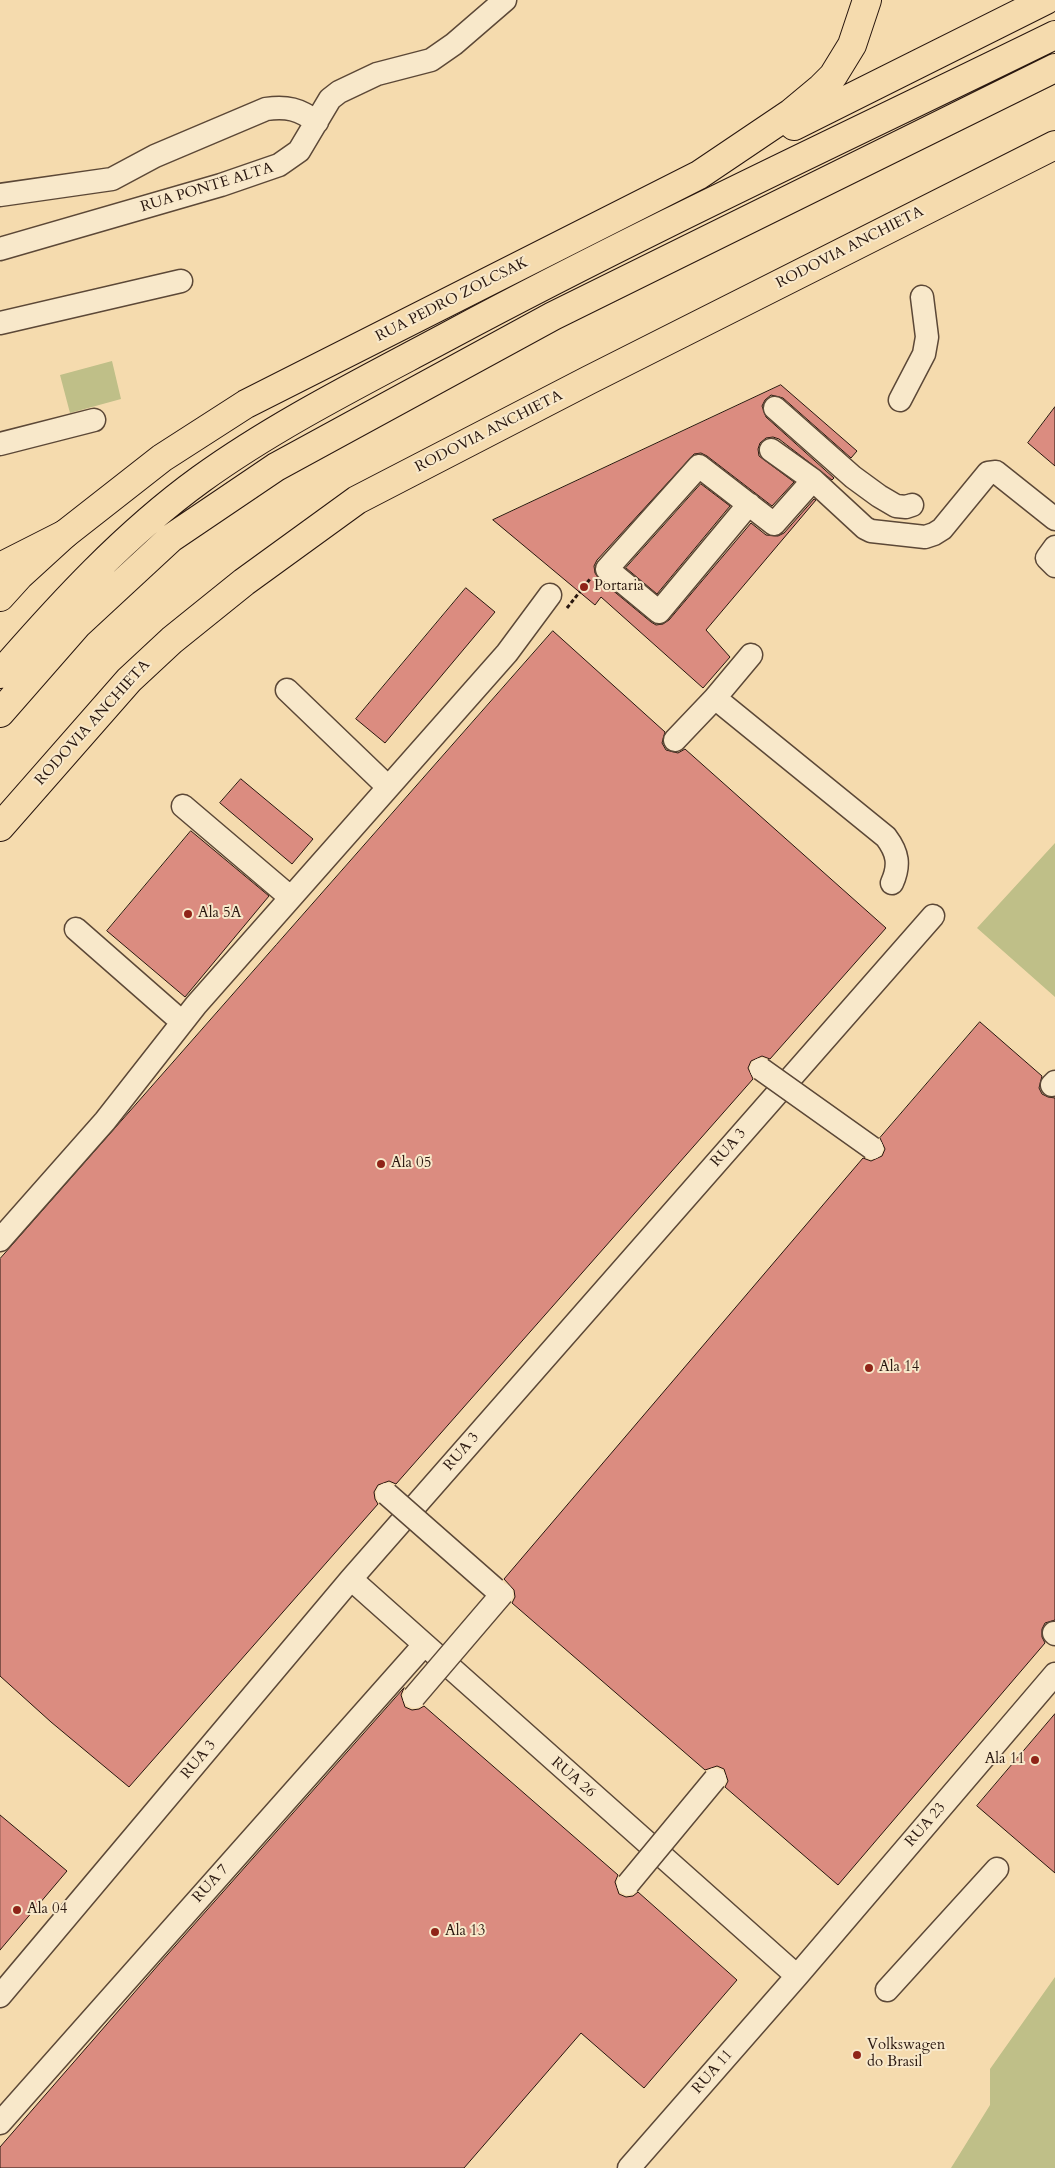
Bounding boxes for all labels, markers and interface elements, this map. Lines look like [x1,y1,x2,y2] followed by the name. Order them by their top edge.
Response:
[139,159,275,217] street label: RUA PONTE ALTA
[773,203,927,293] street label: RODOVIA ANCHIETA
[373,254,531,346] street label: RUA PEDRO ZOLCSAK
[412,387,566,477] street label: RODOVIA ANCHIETA
[594,578,644,596] place label: Portaria
[578,581,590,593] marker: Portaria
[32,656,154,790] street label: RODOVIA ANCHIETA
[198,905,241,923] place label: Ala 5A
[182,908,194,920] marker: Ala 5A
[707,1125,751,1171] street label: RUA 3
[391,1155,431,1173] place label: Ala 05
[375,1158,387,1170] marker: Ala 05
[879,1359,919,1377] place label: Ala 14
[863,1362,875,1374] marker: Ala 14
[440,1429,484,1475] street label: RUA 3
[178,1737,220,1783] street label: RUA 3
[985,1751,1025,1769] place label: Ala 11
[547,1754,599,1802] street label: RUA 26
[1029,1754,1041,1766] marker: Ala 11
[902,1799,950,1851] street label: RUA 23
[189,1861,233,1907] street label: RUA 7
[27,1901,67,1919] place label: Ala 04
[11,1904,23,1916] marker: Ala 04
[445,1923,485,1941] place label: Ala 13
[429,1926,441,1938] marker: Ala 13
[867,2037,945,2072] place label: Volkswagen do Brasil
[689,2046,737,2098] street label: RUA 11
[851,2049,863,2061] marker: Volkswagen do Brasil

